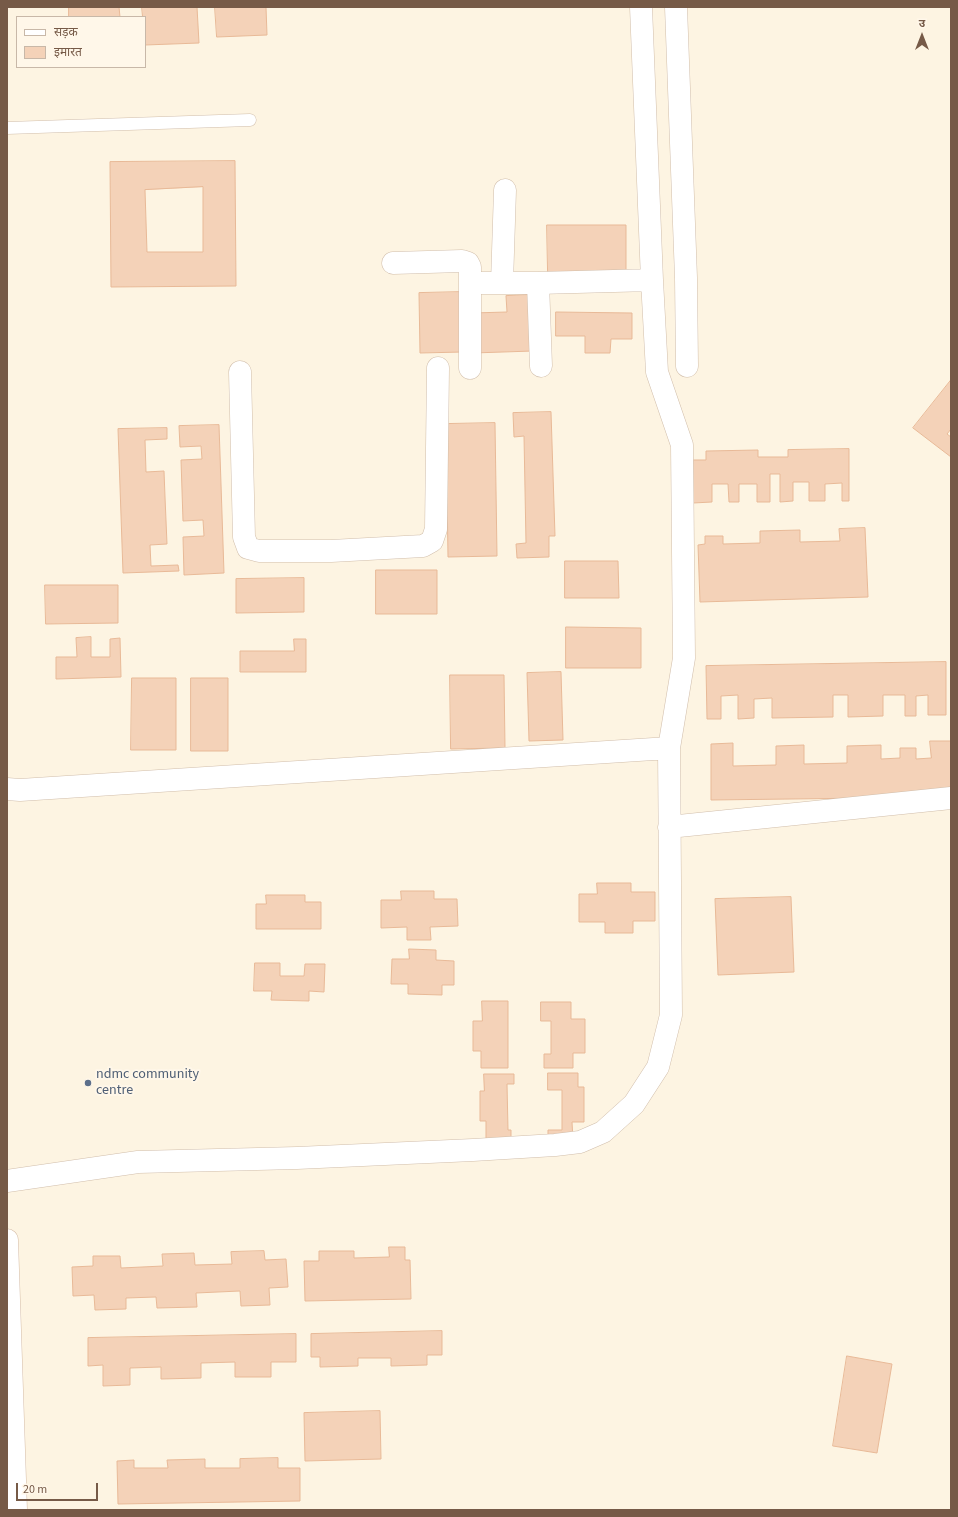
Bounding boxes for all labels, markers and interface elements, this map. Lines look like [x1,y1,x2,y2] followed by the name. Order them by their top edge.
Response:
[16,16,146,68] legend
[902,16,942,56] north arrow
[919,16,925,31] text: उ
[54,24,78,41] text: सड़क
[54,44,82,61] text: इमारत
[96,1067,199,1100] place label: ndmc community centre
[83,1078,93,1088] marker: ndmc community centre
[18,1475,100,1501] scale bar
[23,1481,47,1498] text: 20 m

